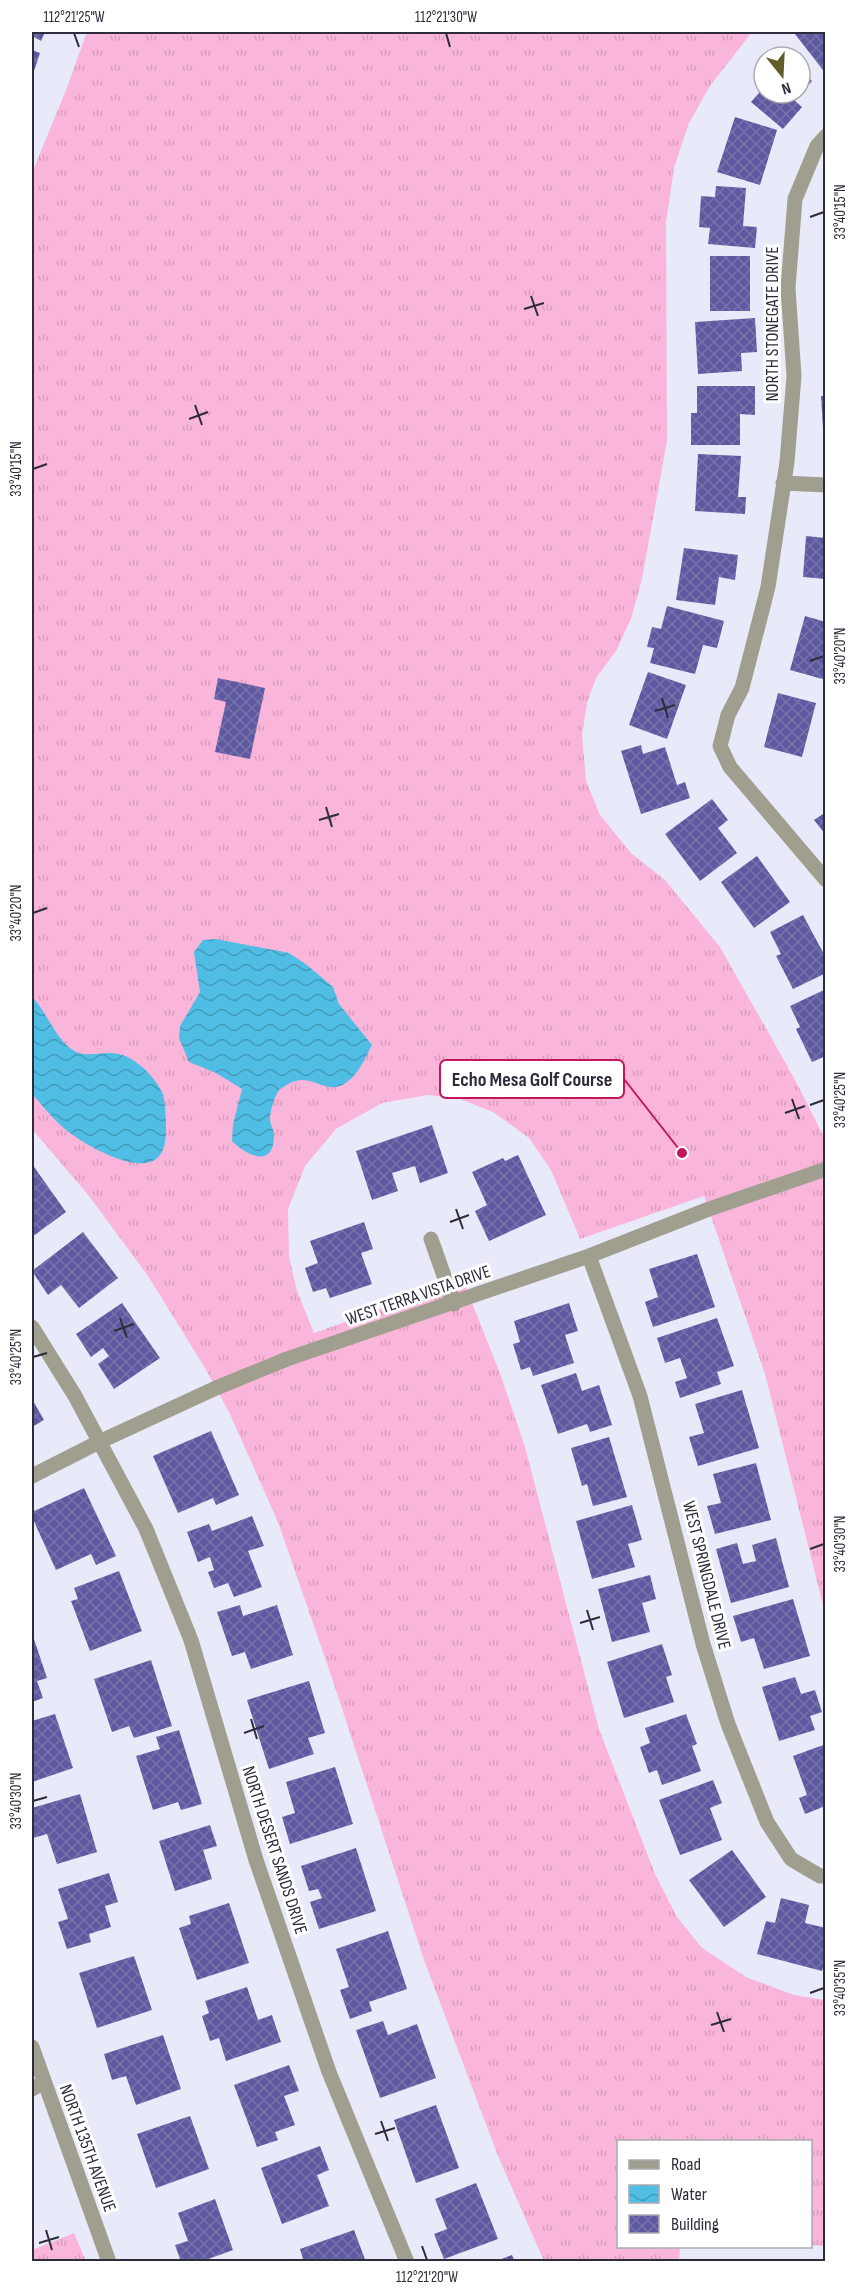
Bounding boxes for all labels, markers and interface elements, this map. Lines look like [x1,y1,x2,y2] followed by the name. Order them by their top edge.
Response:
[43,8,105,27] text: 112°21'25"W
[415,8,477,27] text: 112°21'30"W
[752,45,812,105] north arrow
[779,77,793,98] text: N
[831,184,850,240] text: 33°40'15"N
[762,246,783,402] street label: NORTH STONEGATE DRIVE
[7,441,26,497] text: 33°40'15"N
[831,628,850,684] text: 33°40'20"N
[7,885,26,941] text: 33°40'20"N
[440,1060,624,1098] callout: Echo Mesa Golf Course
[452,1068,612,1092] text: Echo Mesa Golf Course
[831,1072,850,1128] text: 33°40'25"N
[343,1261,493,1330] street label: WEST TERRA VISTA DRIVE
[7,1329,26,1385] text: 33°40'25"N
[678,1499,735,1651] street label: WEST SPRINGDALE DRIVE
[831,1515,850,1573] text: 33°40'30"N
[237,1764,312,1937] street label: NORTH DESERT SANDS DRIVE
[7,1772,26,1830] text: 33°40'30"N
[831,1960,850,2016] text: 33°40'35"N
[55,2082,120,2215] street label: NORTH 135TH AVENUE
[617,2140,812,2248] legend
[671,2154,701,2175] text: Road
[671,2184,707,2205] text: Water
[671,2214,719,2235] text: Building
[396,2268,458,2287] text: 112°21'20"W

